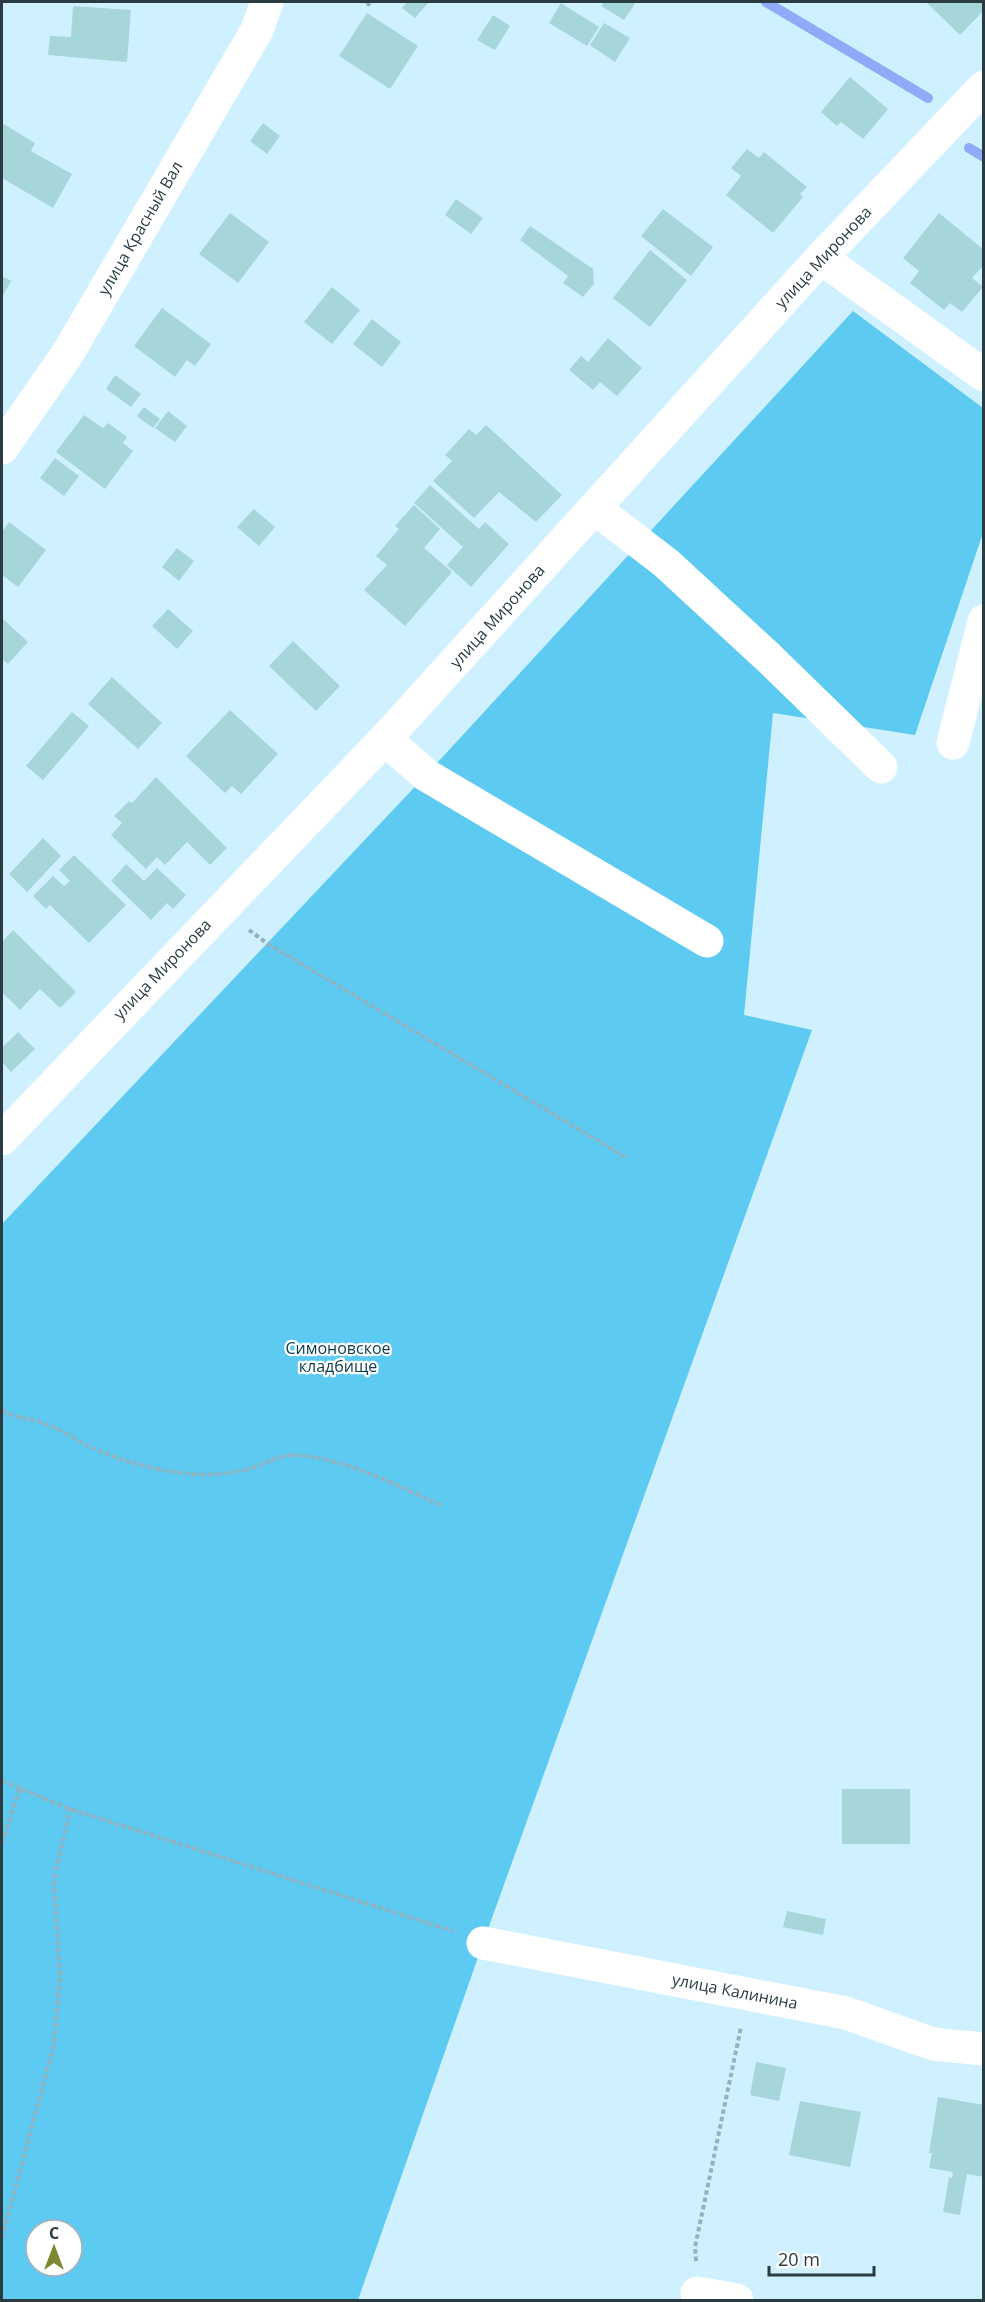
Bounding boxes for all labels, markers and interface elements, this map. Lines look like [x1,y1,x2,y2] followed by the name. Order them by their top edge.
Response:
[93,157,187,299] street label: улица Красный Вал
[770,201,876,313] street label: улица Миронова
[445,560,549,672] street label: улица Миронова
[108,914,216,1024] street label: улица Миронова
[285,1337,391,1377] park label: Симоновское кладбище
[670,1968,800,2014] street label: улица Калинина
[24,2218,84,2278] north arrow
[49,2222,59,2244] text: С
[769,2239,874,2277] scale bar
[778,2247,820,2271] text: 20 m

